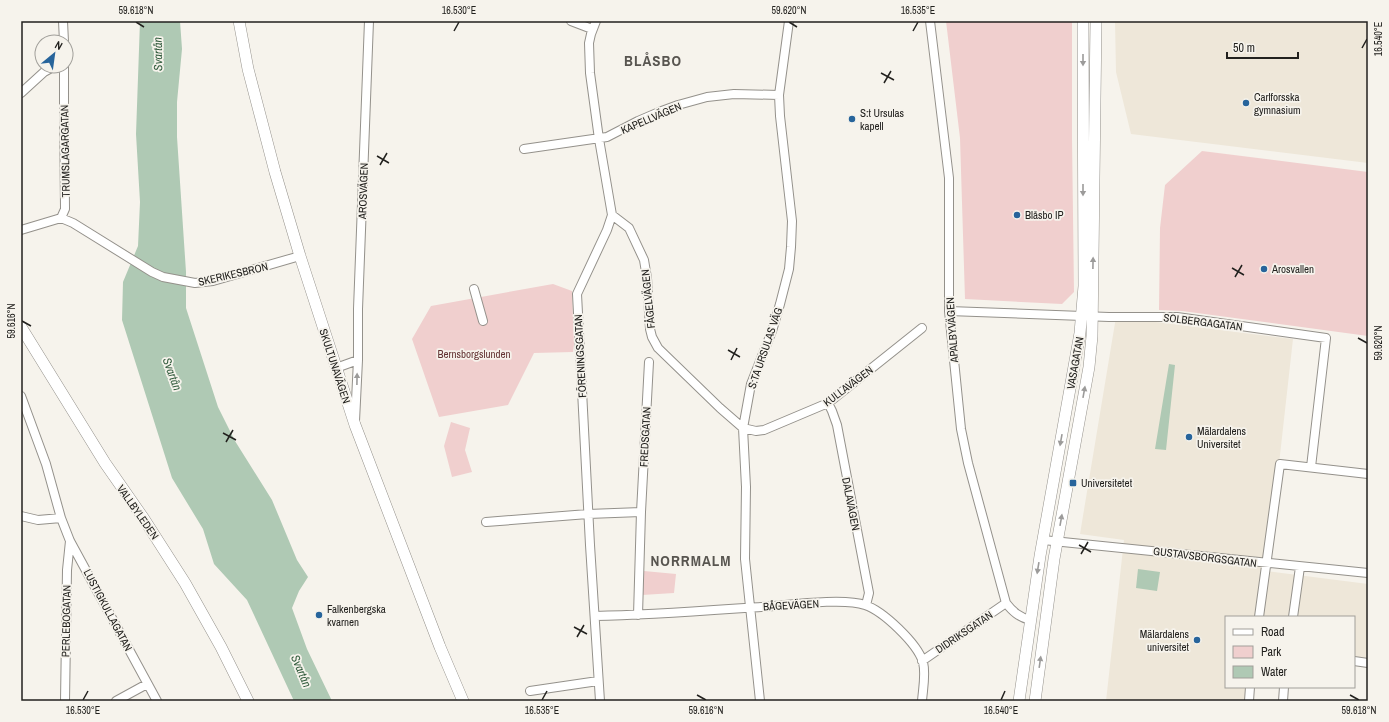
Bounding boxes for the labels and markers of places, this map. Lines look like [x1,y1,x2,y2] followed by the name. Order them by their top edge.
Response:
[1254,90,1301,117] place label: Carlforsska gymnasium
[1241,98,1251,108] marker: Carlforsska gymnasium
[860,106,905,133] place label: S:t Ursulas kapell
[847,114,857,124] marker: S:t Ursulas kapell
[1025,208,1064,222] place label: Blåsbo IP
[1012,210,1022,220] marker: Blåsbo IP
[1271,262,1314,276] place label: Arosvallen
[1259,264,1269,274] marker: Arosvallen
[1197,424,1247,451] place label: Mälardalens Universitet
[1184,432,1194,442] marker: Mälardalens Universitet
[1081,476,1133,490] place label: Universitetet
[1068,478,1078,488] marker: Universitetet
[327,602,386,629] place label: Falkenbergska kvarnen
[314,610,324,620] marker: Falkenbergska kvarnen
[1140,627,1189,654] place label: Mälardalens universitet
[1192,635,1202,645] marker: Mälardalens universitet

